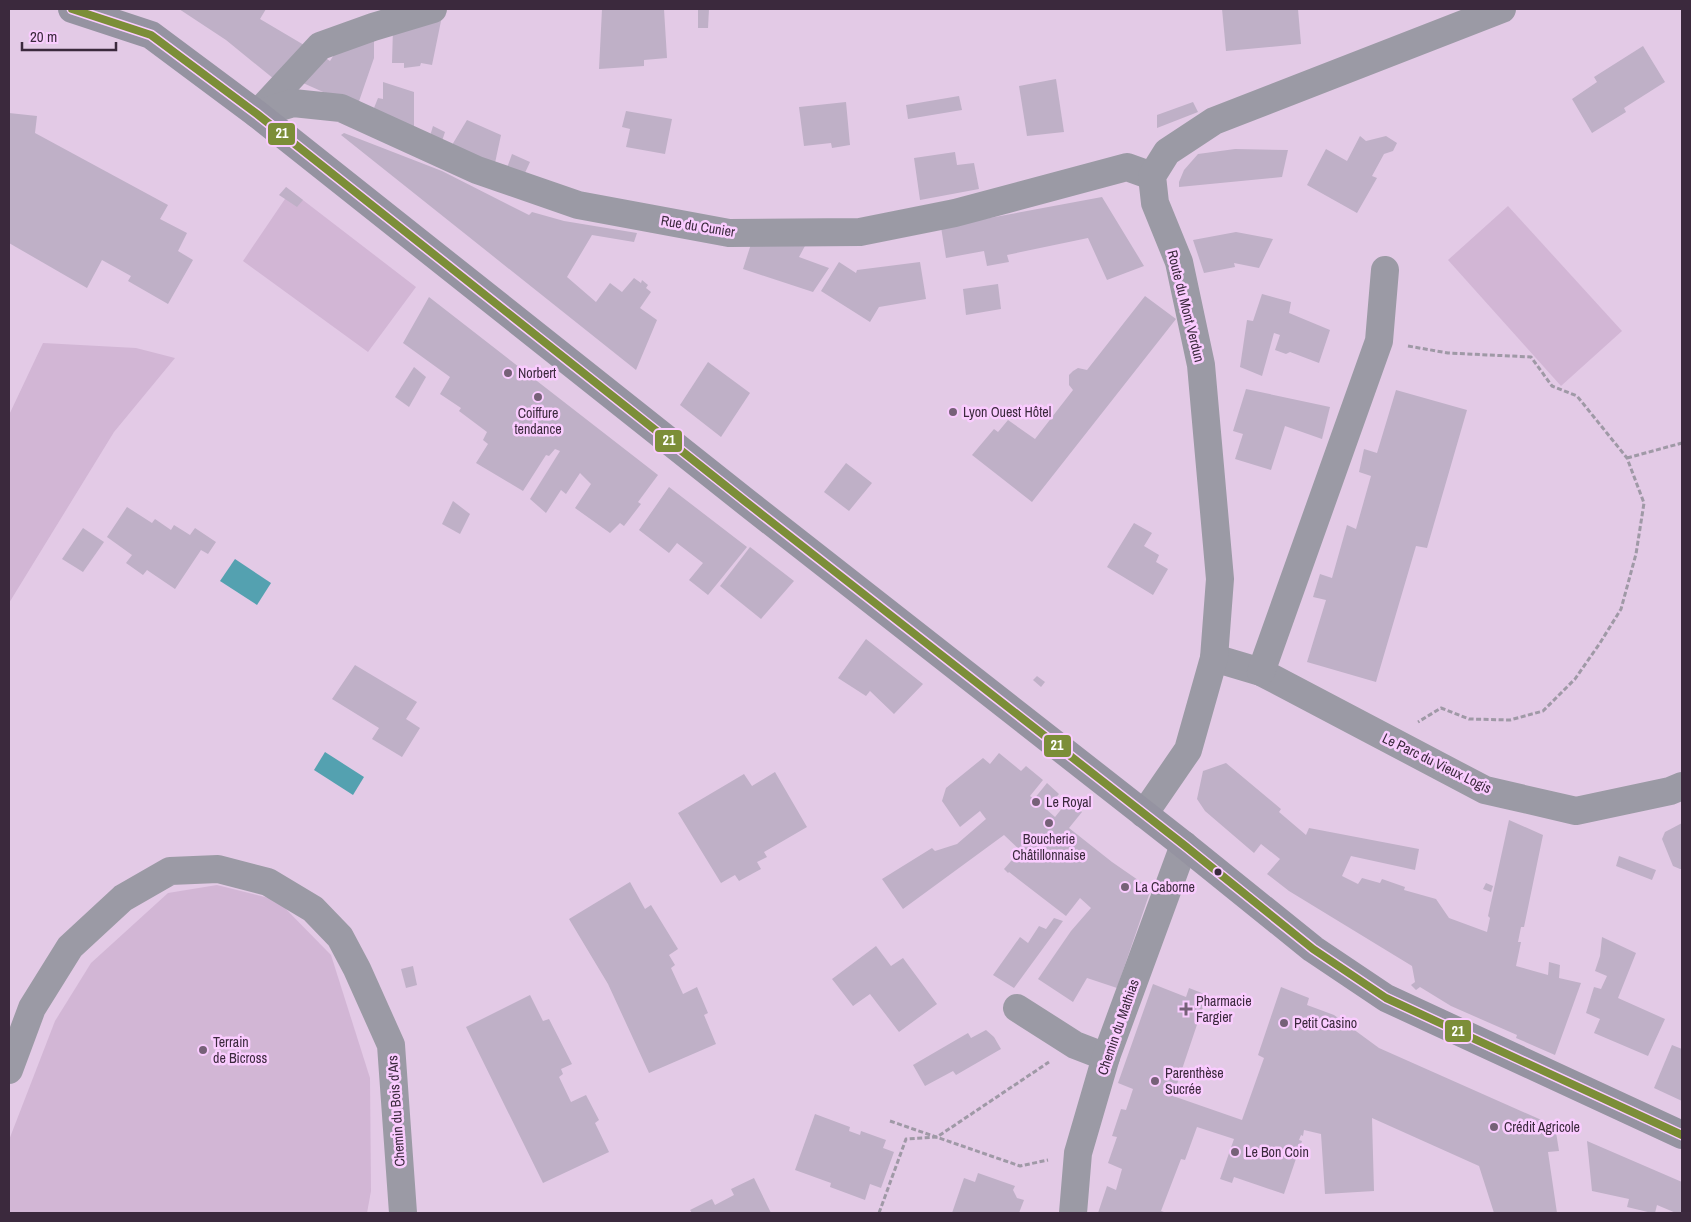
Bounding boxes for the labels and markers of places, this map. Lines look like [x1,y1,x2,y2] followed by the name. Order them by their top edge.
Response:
[518,364,556,382] place label: Norbert
[502,367,514,379] marker: Norbert
[532,391,544,403] marker: Coiffure tendance
[963,403,1051,421] place label: Lyon Ouest Hôtel
[514,404,562,438] place label: Coiffure tendance
[947,406,959,418] marker: Lyon Ouest Hôtel
[1046,793,1091,811] place label: Le Royal
[1030,796,1042,808] marker: Le Royal
[1043,817,1055,829] marker: Boucherie Châtillonnaise
[1012,830,1086,864] place label: Boucherie Châtillonnaise
[1213,867,1223,877] unlabelled marker
[1135,878,1195,896] place label: La Caborne
[1119,881,1131,893] marker: La Caborne
[1196,992,1252,1026] place label: Pharmacie Fargier
[1180,1003,1192,1015] marker: Pharmacie Fargier
[1294,1014,1357,1032] place label: Petit Casino
[1278,1017,1290,1029] marker: Petit Casino
[213,1033,267,1067] place label: Terrain de Bicross
[197,1044,209,1056] marker: Terrain de Bicross
[1165,1064,1224,1098] place label: Parenthèse Sucrée
[1149,1075,1161,1087] marker: Parenthèse Sucrée
[1504,1118,1580,1136] place label: Crédit Agricole
[1488,1121,1500,1133] marker: Crédit Agricole
[1245,1143,1309,1161] place label: Le Bon Coin
[1229,1146,1241,1158] marker: Le Bon Coin

